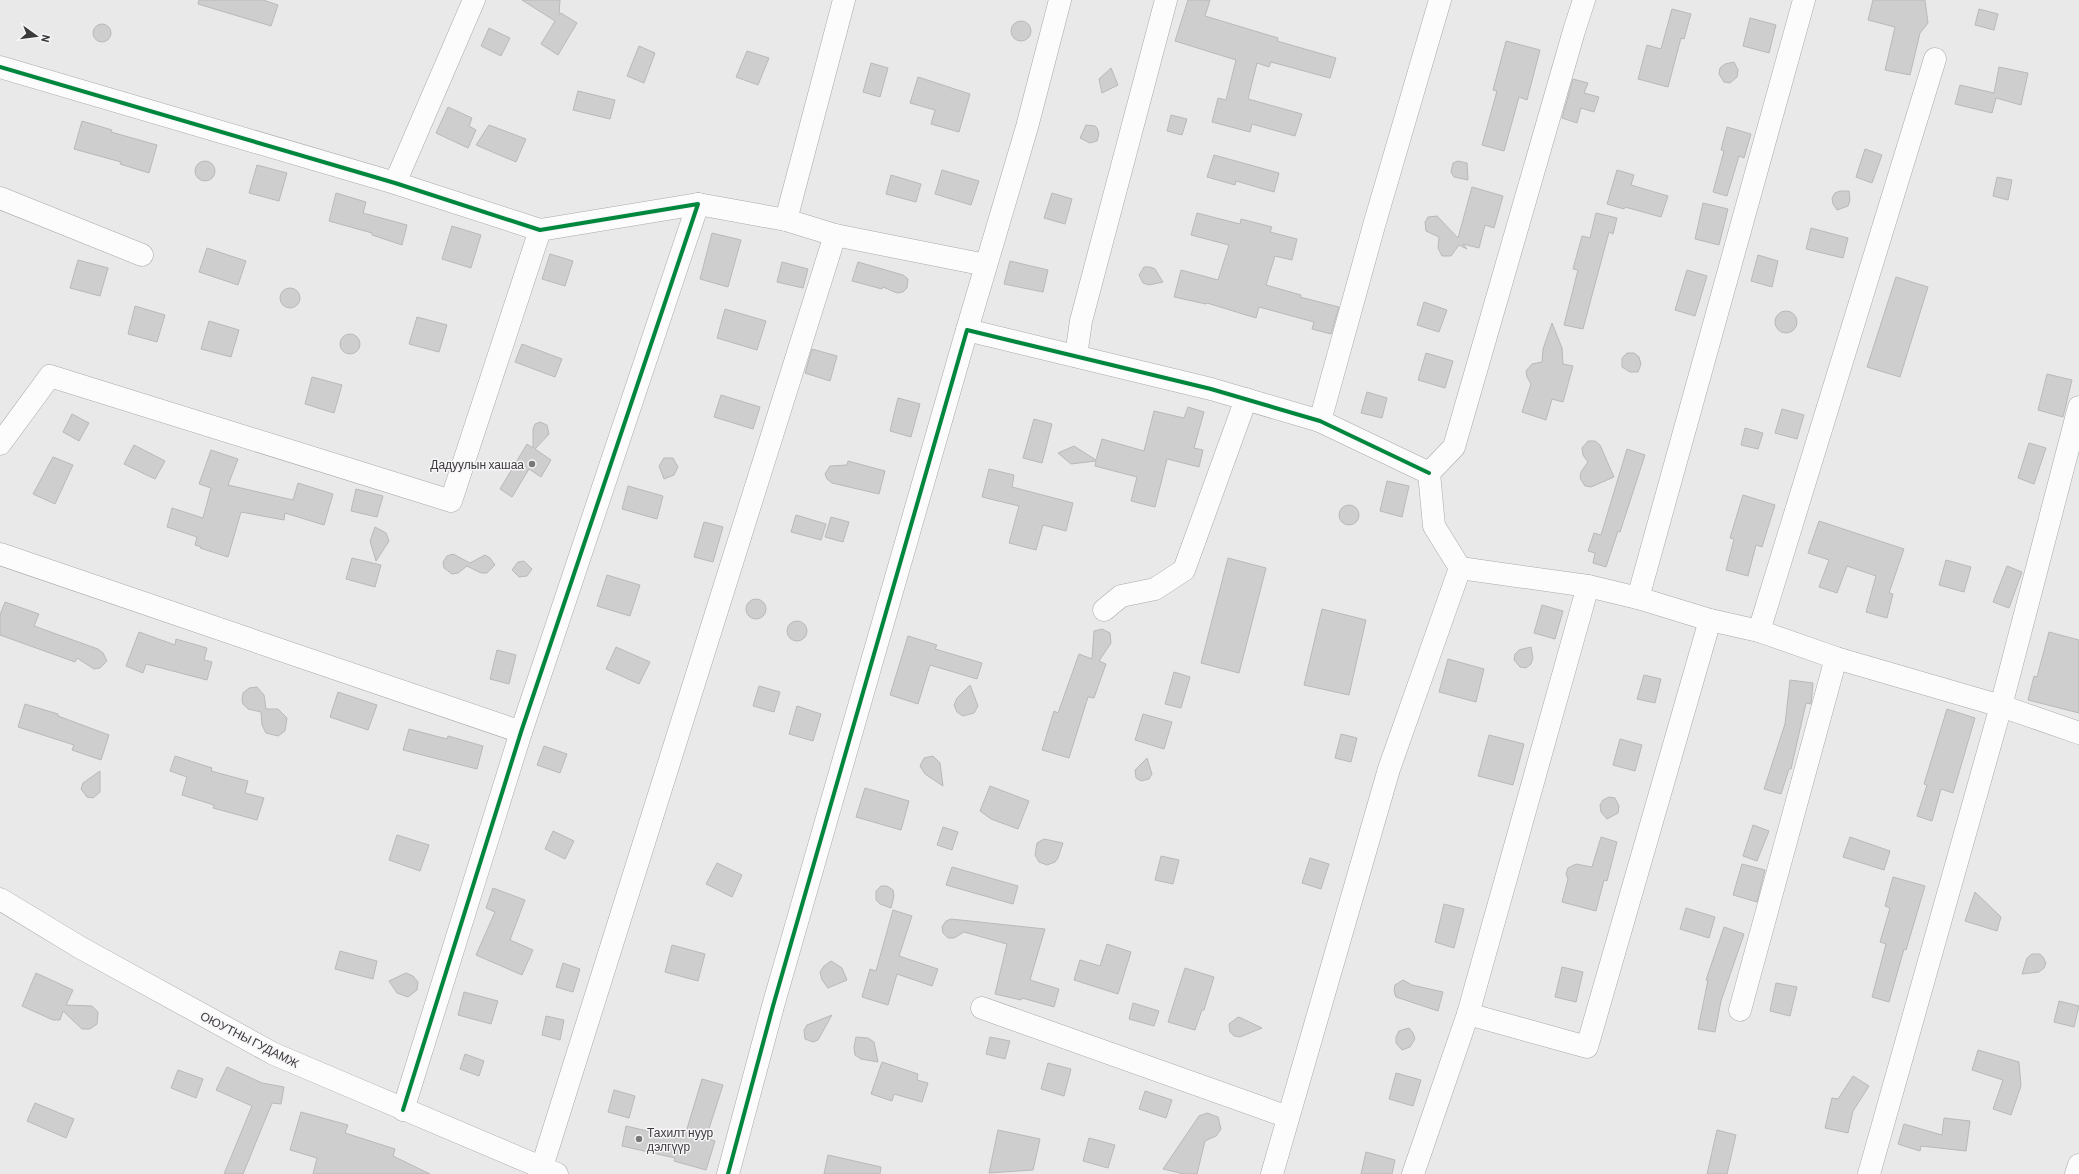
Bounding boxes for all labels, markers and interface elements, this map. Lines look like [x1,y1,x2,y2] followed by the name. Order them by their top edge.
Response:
[16,16,56,56] north arrow
[39,33,53,44] text: N
[430,457,524,472] place label: Дадуулын хашаа
[527,459,537,469] marker: Дадуулын хашаа
[198,1008,302,1071] street label: ОЮУТНЫ ГУДАМЖ
[647,1125,714,1154] place label: Тахилт нуур дэлгүүр
[634,1134,644,1144] marker: Тахилт нуур дэлгүүр

